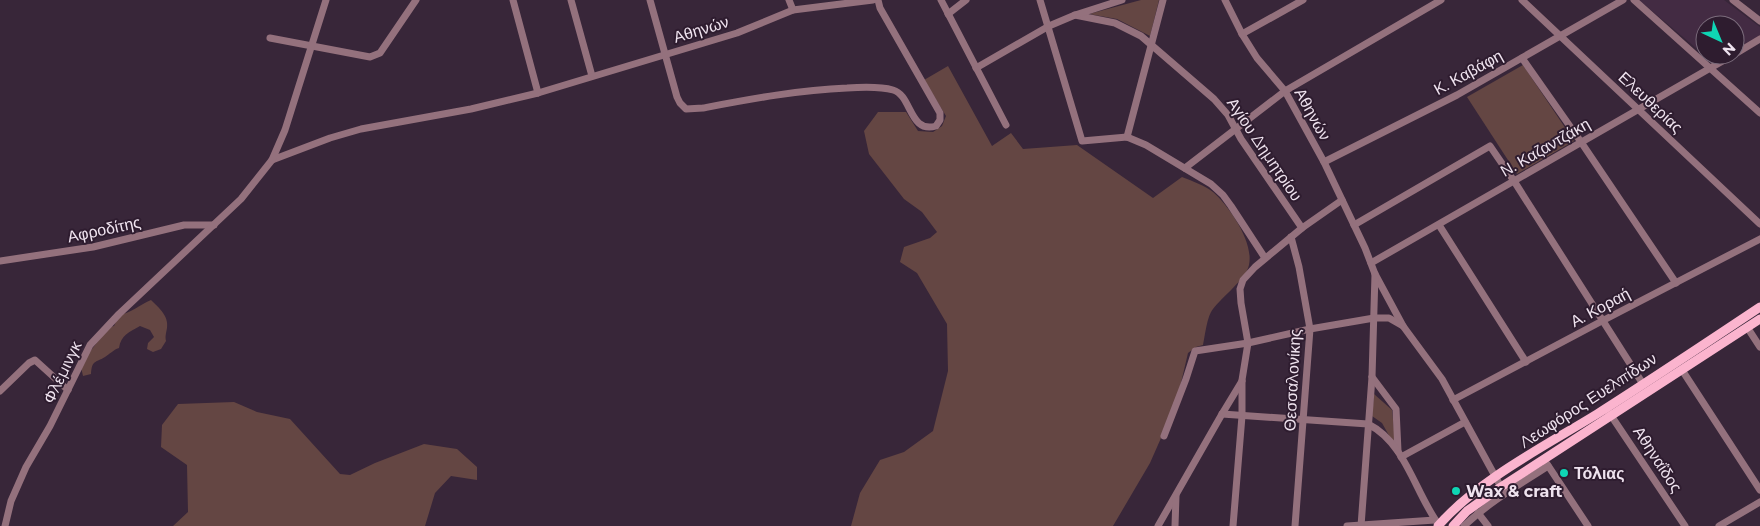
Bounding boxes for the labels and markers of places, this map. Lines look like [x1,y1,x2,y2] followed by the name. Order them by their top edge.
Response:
[1574,464,1625,483] place label: Τόλιας
[1558,467,1570,479] marker: Τόλιας
[1466,482,1563,501] place label: Wax & craft
[1450,485,1462,497] marker: Wax & craft

